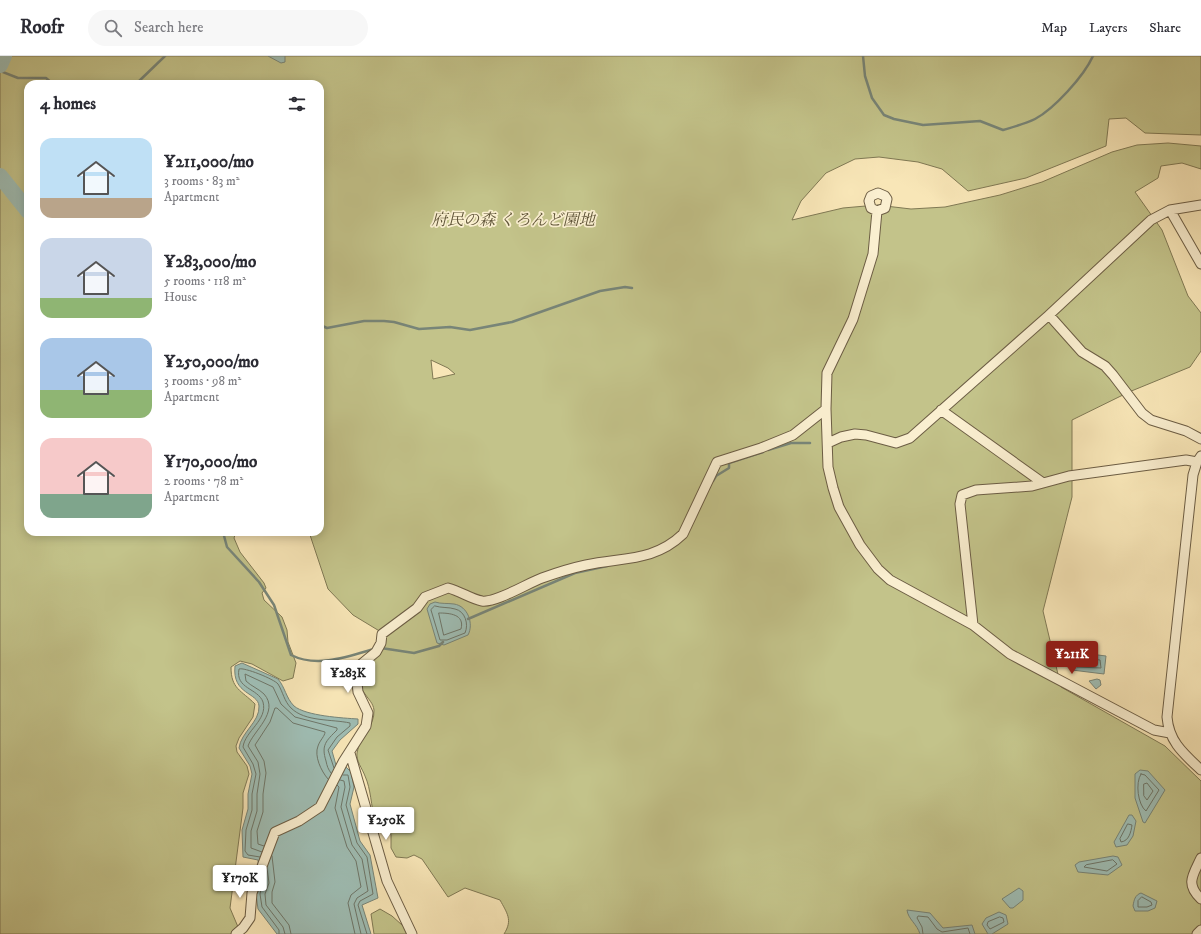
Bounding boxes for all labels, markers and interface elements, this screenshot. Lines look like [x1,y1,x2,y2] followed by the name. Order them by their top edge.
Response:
[88,10,368,46] search box
[20,16,64,39] text: Roofr
[102,17,124,39] icon: search
[134,18,203,37] text: Search here
[1041,19,1067,37] text: Map
[1089,19,1127,37] text: Layers
[1149,19,1181,37] text: Share
[40,93,96,115] text: 4 homes
[286,93,308,115] icon: filters
[164,151,254,173] text: ¥211,000/mo
[72,154,120,202] icon: home
[164,173,240,189] text: 3 rooms · 83 m²
[164,189,219,205] text: Apartment
[431,210,597,230] park label: 府民の森 くろんど園地
[164,251,256,273] text: ¥283,000/mo
[72,254,120,302] icon: home
[164,273,246,289] text: 5 rooms · 118 m²
[164,289,197,305] text: House
[164,351,259,373] text: ¥250,000/mo
[72,354,120,402] icon: home
[164,373,241,389] text: 3 rooms · 98 m²
[164,389,219,405] text: Apartment
[164,451,257,473] text: ¥170,000/mo
[72,454,120,502] icon: home
[164,473,243,489] text: 2 rooms · 78 m²
[164,489,219,505] text: Apartment
[1044,641,1100,675] pin: ¥211K
[1055,646,1089,662] text: ¥211K
[320,660,376,694] pin: ¥283K
[330,665,366,681] text: ¥283K
[358,807,414,841] pin: ¥250K
[367,812,405,828] text: ¥250K
[212,865,268,899] pin: ¥170K
[222,870,258,886] text: ¥170K

